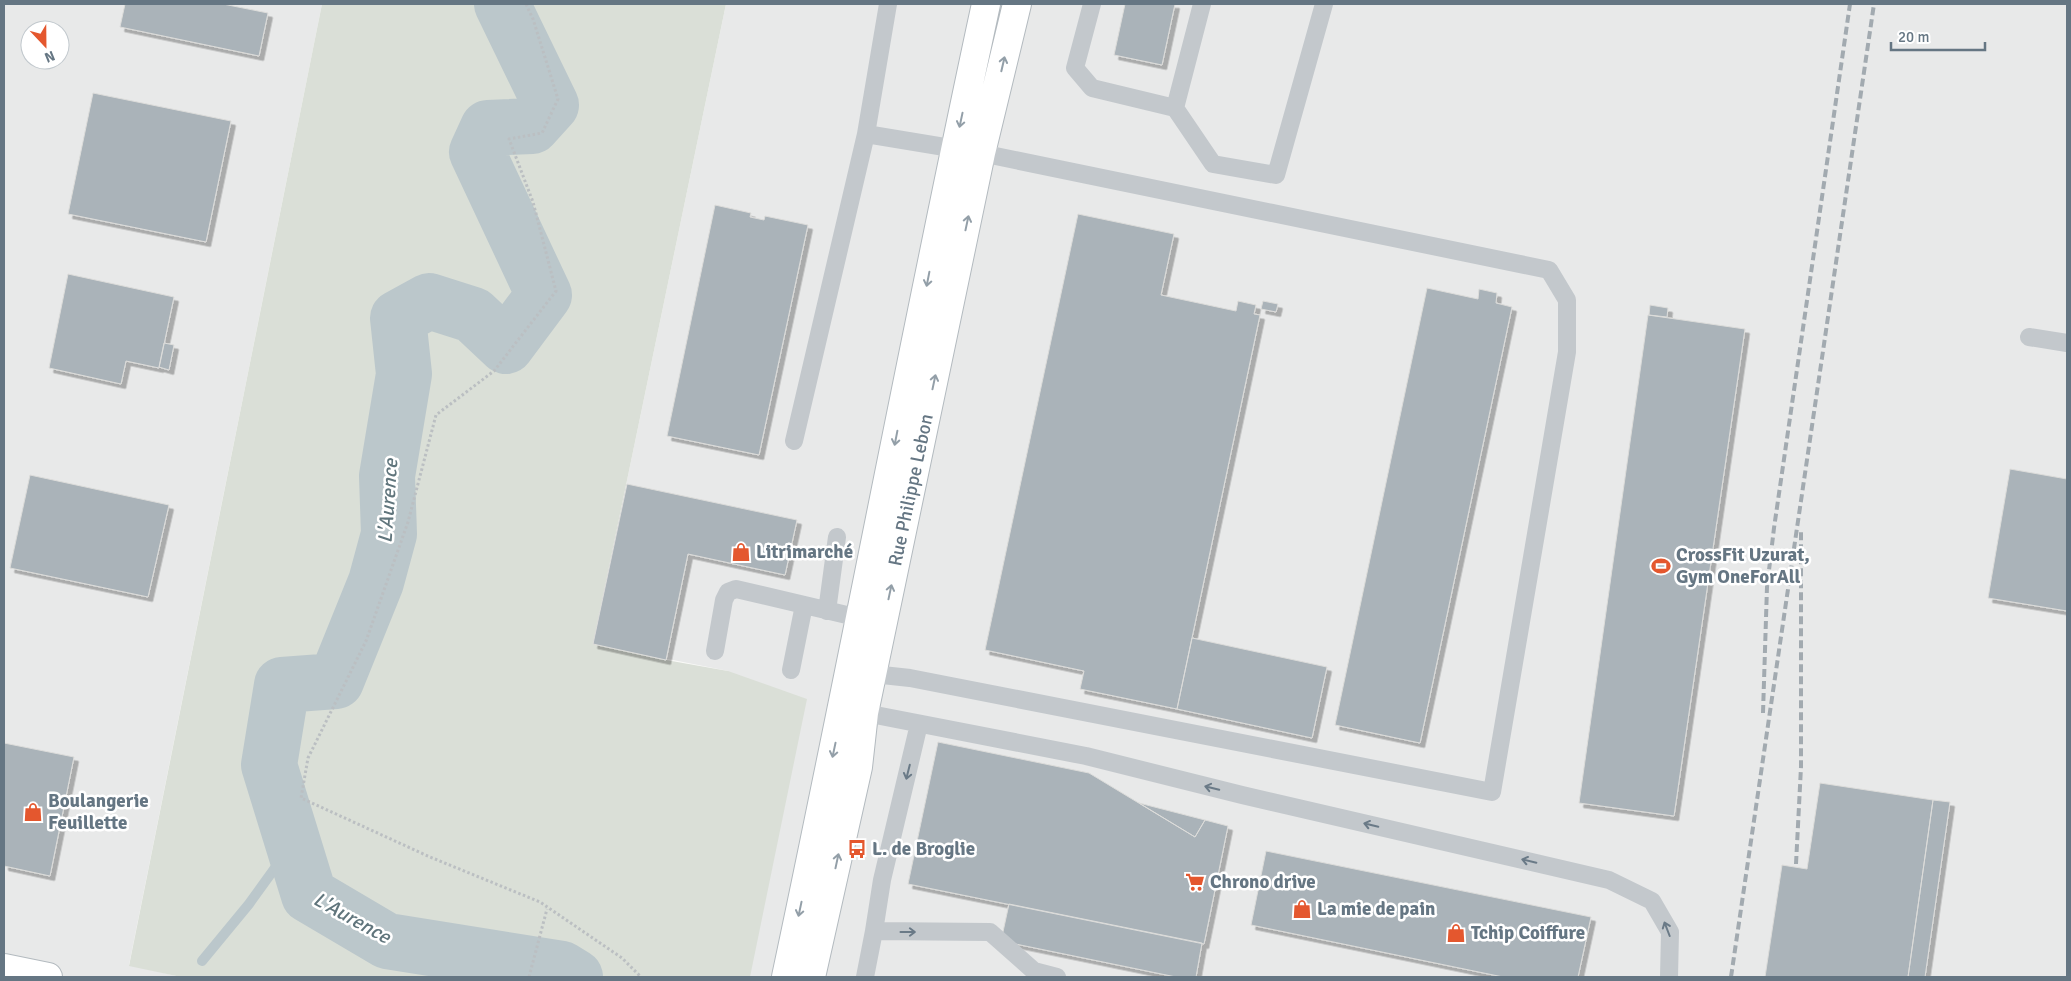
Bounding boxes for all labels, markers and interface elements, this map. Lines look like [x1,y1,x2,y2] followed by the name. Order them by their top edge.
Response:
[20,20,70,70] north arrow
[1891,20,1985,52] scale bar
[1898,28,1929,46] text: 20 m
[42,47,57,66] text: N
[998,57,1008,73] one-way arrow
[956,111,965,127] one-way arrow
[963,215,972,231] one-way arrow
[923,271,933,287] one-way arrow
[929,374,939,390] one-way arrow
[883,412,939,568] street label: Rue Philippe Lebon
[891,430,901,446] one-way arrow
[373,457,403,544] water label: L'Aurence
[756,540,853,564] place label: Litrimarché
[730,541,752,563] shop icon: Litrimarché
[1676,543,1810,589] place label: CrossFit Uzurat, Gym OneForAll
[1650,555,1672,577] sports icon: CrossFit Uzurat, Gym OneForAll
[886,585,895,601] one-way arrow
[829,741,838,757] one-way arrow
[903,763,912,779] one-way arrow
[1205,783,1221,792] one-way arrow
[48,789,149,835] place label: Boulangerie Feuillette
[22,801,44,823] shop icon: Boulangerie Feuillette
[1363,820,1379,829] one-way arrow
[872,837,975,861] place label: L. de Broglie
[846,838,868,860] bus stop icon: L. de Broglie
[833,854,842,870] one-way arrow
[1521,856,1537,865] one-way arrow
[1210,870,1316,894] place label: Chrono drive
[1184,871,1206,893] supermarket icon: Chrono drive
[309,887,396,950] water label: L'Aurence
[1317,897,1435,921] place label: La mie de pain
[1291,898,1313,920] shop icon: La mie de pain
[795,900,805,916] one-way arrow
[1471,921,1585,945] place label: Tchip Coiffure
[1445,922,1467,944] shop icon: Tchip Coiffure
[1662,922,1671,937] one-way arrow
[899,927,915,937] one-way arrow

